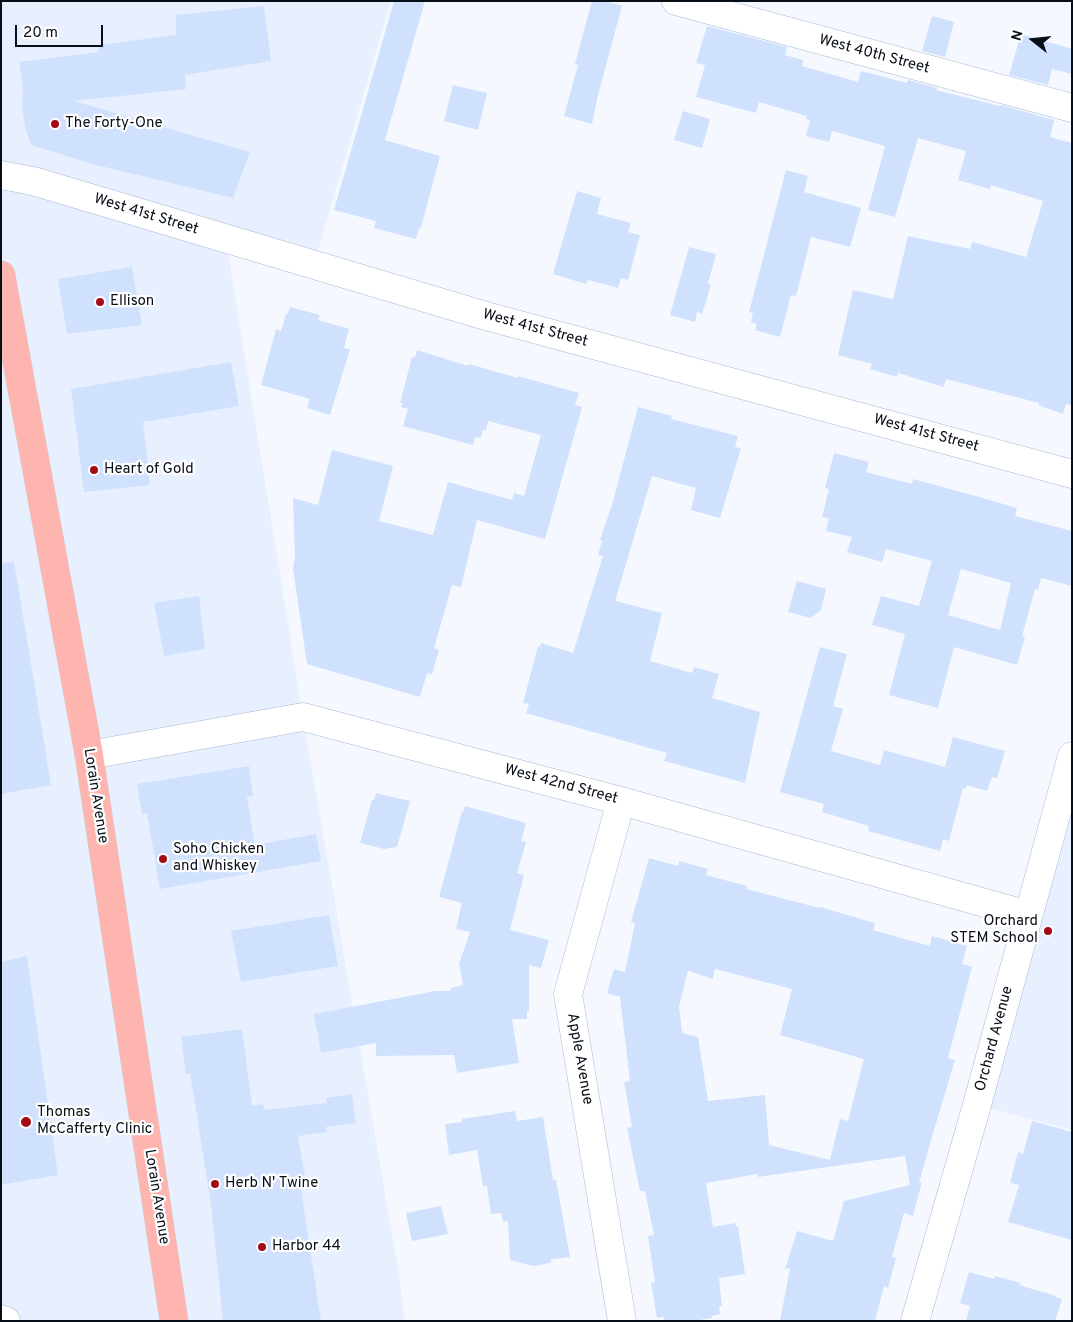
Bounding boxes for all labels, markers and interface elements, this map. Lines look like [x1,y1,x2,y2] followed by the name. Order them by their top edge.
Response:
[18,15,105,47] scale bar
[1008,15,1058,65] north arrow
[23,24,58,43] text: 20 m
[1009,29,1028,43] text: N
[817,32,931,78] street label: West 40th Street
[65,115,163,133] place label: The Forty-One
[49,118,61,130] marker: The Forty-One
[92,191,200,239] street label: West 41st Street
[110,293,154,311] place label: Ellison
[94,296,106,308] marker: Ellison
[480,306,590,352] street label: West 41st Street
[871,411,981,457] street label: West 41st Street
[104,461,194,479] place label: Heart of Gold
[88,464,100,476] marker: Heart of Gold
[79,747,111,845] street label: Lorain Avenue
[502,761,620,809] street label: West 42nd Street
[173,841,264,876] place label: Soho Chicken and Whiskey
[157,853,169,865] marker: Soho Chicken and Whiskey
[950,913,1038,948] place label: Orchard STEM School
[1042,925,1054,937] marker: Orchard STEM School
[972,984,1018,1094] street label: Orchard Avenue
[562,1012,596,1106] street label: Apple Avenue
[37,1104,152,1139] place label: Thomas McCafferty Clinic
[19,1115,33,1129] marker: Thomas McCafferty Clinic
[140,1148,172,1246] street label: Lorain Avenue
[225,1175,318,1193] place label: Herb N' Twine
[209,1178,221,1190] marker: Herb N' Twine
[272,1238,341,1256] place label: Harbor 44
[256,1241,268,1253] marker: Harbor 44

